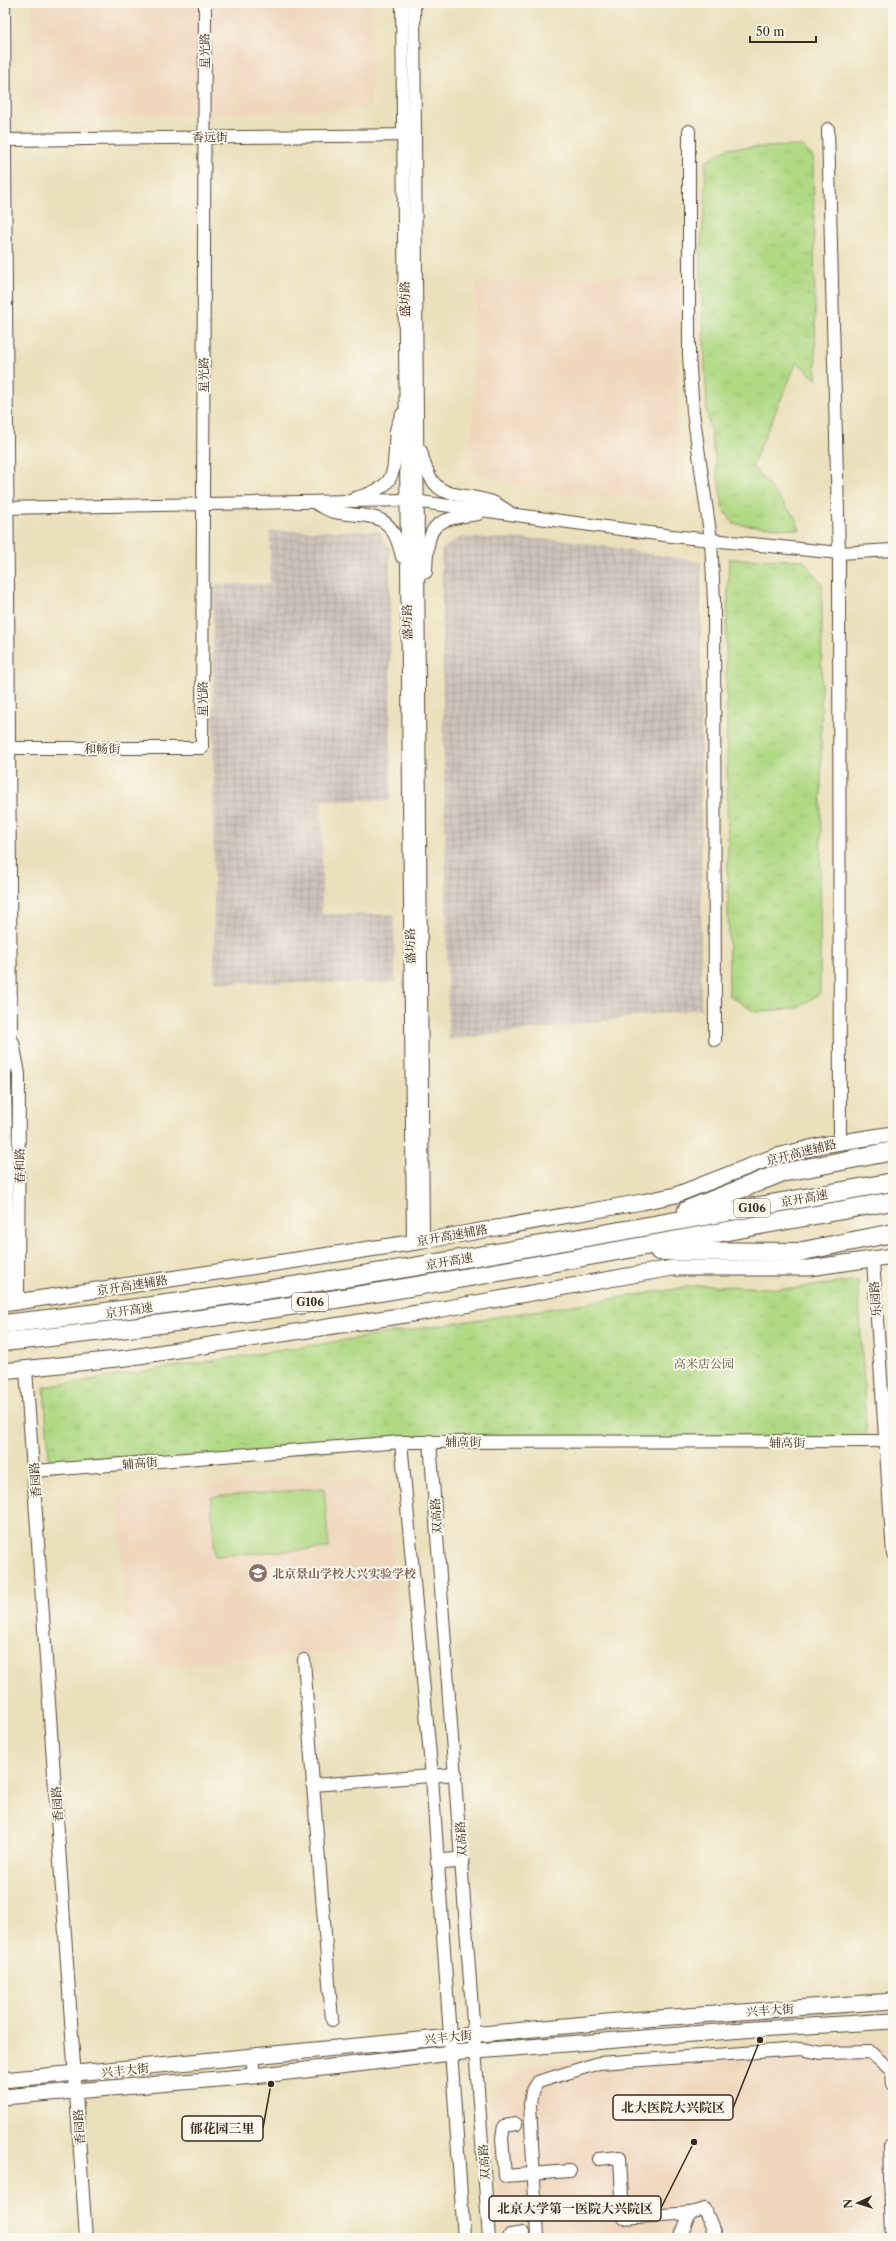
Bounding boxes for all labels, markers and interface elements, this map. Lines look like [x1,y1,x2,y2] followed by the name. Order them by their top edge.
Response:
[750,18,816,44] scale bar
[756,24,785,39] text: 50 m
[197,33,212,69] street label: 星光路
[192,129,229,145] street label: 香远街
[397,281,412,317] street label: 盛坊路
[196,357,211,393] street label: 星光路
[399,604,415,640] street label: 盛坊路
[195,681,210,717] street label: 星光路
[84,741,121,756] street label: 和畅街
[402,928,418,964] street label: 盛坊路
[764,1136,838,1168] street label: 京开高速辅路
[12,1148,27,1184] street label: 春和路
[779,1186,829,1210] street label: 京开高速
[734,1199,770,1217] road number: G106
[415,1221,489,1249] street label: 京开高速辅路
[424,1249,474,1273] street label: 京开高速
[95,1272,169,1298] street label: 京开高速辅路
[866,1281,884,1317] street label: 乐园路
[292,1293,328,1311] road number: G106
[104,1299,154,1321] street label: 京开高速
[674,1356,734,1371] park label: 高米店公园
[445,1434,482,1449] street label: 辅高街
[769,1435,806,1450] street label: 辅高街
[121,1454,160,1472] street label: 辅高街
[26,1462,44,1498] street label: 香园路
[427,1498,445,1534] street label: 双高路
[247,1562,269,1584] school or university icon: 北京景山学校大兴实验学校
[272,1566,416,1581] place label: 北京景山学校大兴实验学校
[48,1786,66,1822] street label: 香园路
[452,1821,470,1857] street label: 双高路
[746,2001,795,2019] street label: 兴丰大街
[423,2027,474,2047] street label: 兴丰大街
[100,2060,151,2080] street label: 兴丰大街
[613,2095,733,2120] callout: 北大医院大兴院区
[621,2099,725,2115] text: 北大医院大兴院区
[70,2109,88,2145] street label: 香园路
[182,2116,263,2141] callout: 郁花园三里
[189,2120,255,2136] text: 郁花园三里
[475,2144,493,2180] street label: 双高路
[838,2183,878,2223] north arrow
[489,2196,661,2221] callout: 北京大学第一医院大兴院区
[841,2198,855,2209] text: N
[497,2200,653,2216] text: 北京大学第一医院大兴院区

